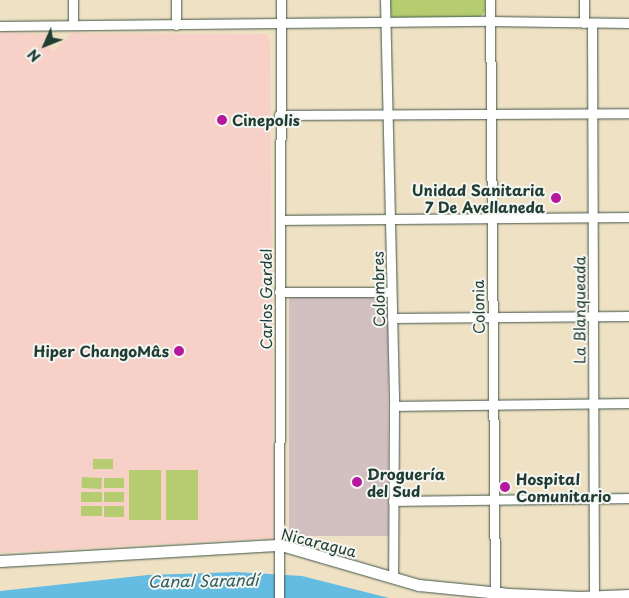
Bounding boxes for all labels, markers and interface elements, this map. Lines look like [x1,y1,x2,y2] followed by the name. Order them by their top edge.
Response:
[20,20,70,70] north arrow
[22,44,45,67] text: N
[232,111,300,129] place label: Cinepolis
[216,114,228,126] marker: Cinepolis
[411,180,545,215] place label: Unidad Sanitaria 7 De Avellaneda
[549,191,563,205] marker: Unidad Sanitaria 7 De Avellaneda
[257,250,275,348] street label: Carlos Gardel
[368,251,388,327] street label: Colombres
[570,256,588,364] street label: La Blanqueada
[469,280,487,334] street label: Colonia
[33,342,169,360] place label: Hiper ChangoMâs
[173,345,185,357] marker: Hiper ChangoMâs
[367,464,445,499] place label: Droguería del Sud
[516,469,611,504] place label: Hospital Comunitario
[351,476,363,488] marker: Droguería del Sud
[498,480,512,494] marker: Hospital Comunitario
[280,524,358,560] street label: Nicaragua
[148,569,258,591] water label: Canal Sarandí

